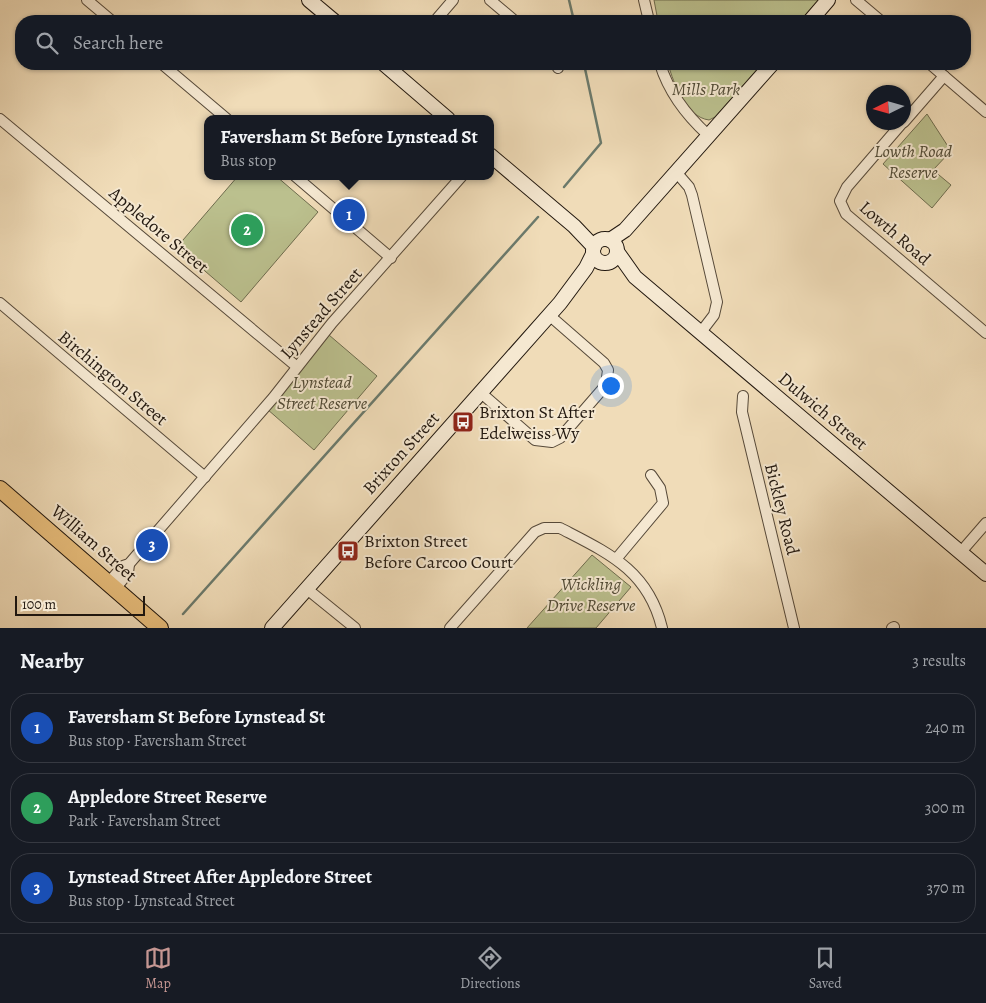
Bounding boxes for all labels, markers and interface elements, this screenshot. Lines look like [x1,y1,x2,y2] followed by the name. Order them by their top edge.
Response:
[15,15,971,70] search box
[33,29,61,57] icon: search
[73,30,163,56] text: Search here
[672,77,740,101] park label: Mills Park
[866,85,911,130] north arrow
[204,115,494,180] popup
[220,124,478,150] text: Faversham St Before Lynstead St
[874,139,953,184] park label: Lowth Road Reserve
[220,150,276,172] text: Bus stop
[103,181,214,279] street label: Appledore Street
[854,195,936,271] street label: Lowth Road
[333,196,365,234] pin: 1
[231,211,263,249] pin: 2
[275,262,367,364] street label: Lynstead Street
[53,325,173,431] street label: Birchington Street
[773,367,873,455] street label: Dulwich Street
[277,370,368,415] park label: Lynstead Street Reserve
[598,373,624,399] your location
[479,400,595,445] place label: Brixton St After Edelweiss Wy
[357,406,445,500] street label: Brixton Street
[451,410,475,434] bus stop icon: Brixton St After Edelweiss Wy
[759,461,805,558] street label: Bickley Road
[45,498,142,587] street label: William Street
[136,526,168,564] pin: 3
[364,529,513,574] place label: Brixton Street Before Carcoo Court
[336,539,360,563] bus stop icon: Brixton Street Before Carcoo Court
[546,572,636,617] park label: Wickling Drive Reserve
[15,593,145,616] scale bar
[22,595,56,614] text: 100 m
[20,647,83,675] text: Nearby
[912,650,966,672] text: 3 results
[68,704,325,730] text: Faversham St Before Lynstead St
[34,717,40,739] text: 1
[925,717,965,739] text: 240 m
[68,730,247,752] text: Bus stop · Faversham Street
[68,784,267,810] text: Appledore Street Reserve
[33,797,41,819] text: 2
[925,797,965,819] text: 300 m
[68,810,221,832] text: Park · Faversham Street
[68,864,372,890] text: Lynstead Street After Appledore Street
[34,877,40,899] text: 3
[927,877,965,899] text: 370 m
[68,890,235,912] text: Bus stop · Lynstead Street
[144,944,172,993] tab: Map
[460,944,520,993] tab: Directions
[809,944,842,993] tab: Saved

